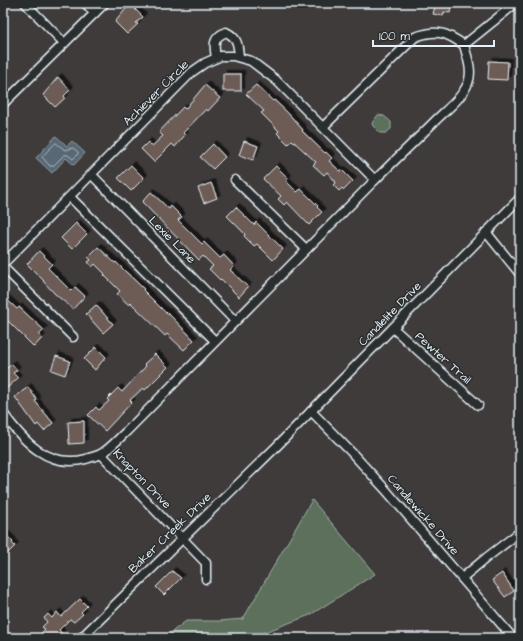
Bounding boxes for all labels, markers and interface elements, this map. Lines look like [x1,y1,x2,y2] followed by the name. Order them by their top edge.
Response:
[373,22,494,48] scale bar
[379,28,410,45] text: 100 m
[119,56,193,130] street label: Achiever Circle
[145,213,200,268] street label: Lexie Lane
[355,278,426,350] street label: Candlelite Drive
[411,328,475,388] street label: Pewter Trail
[109,445,175,513] street label: Knapton Drive
[383,471,463,559] street label: Candlewicke Drive
[125,489,216,577] street label: Baker Creek Drive

